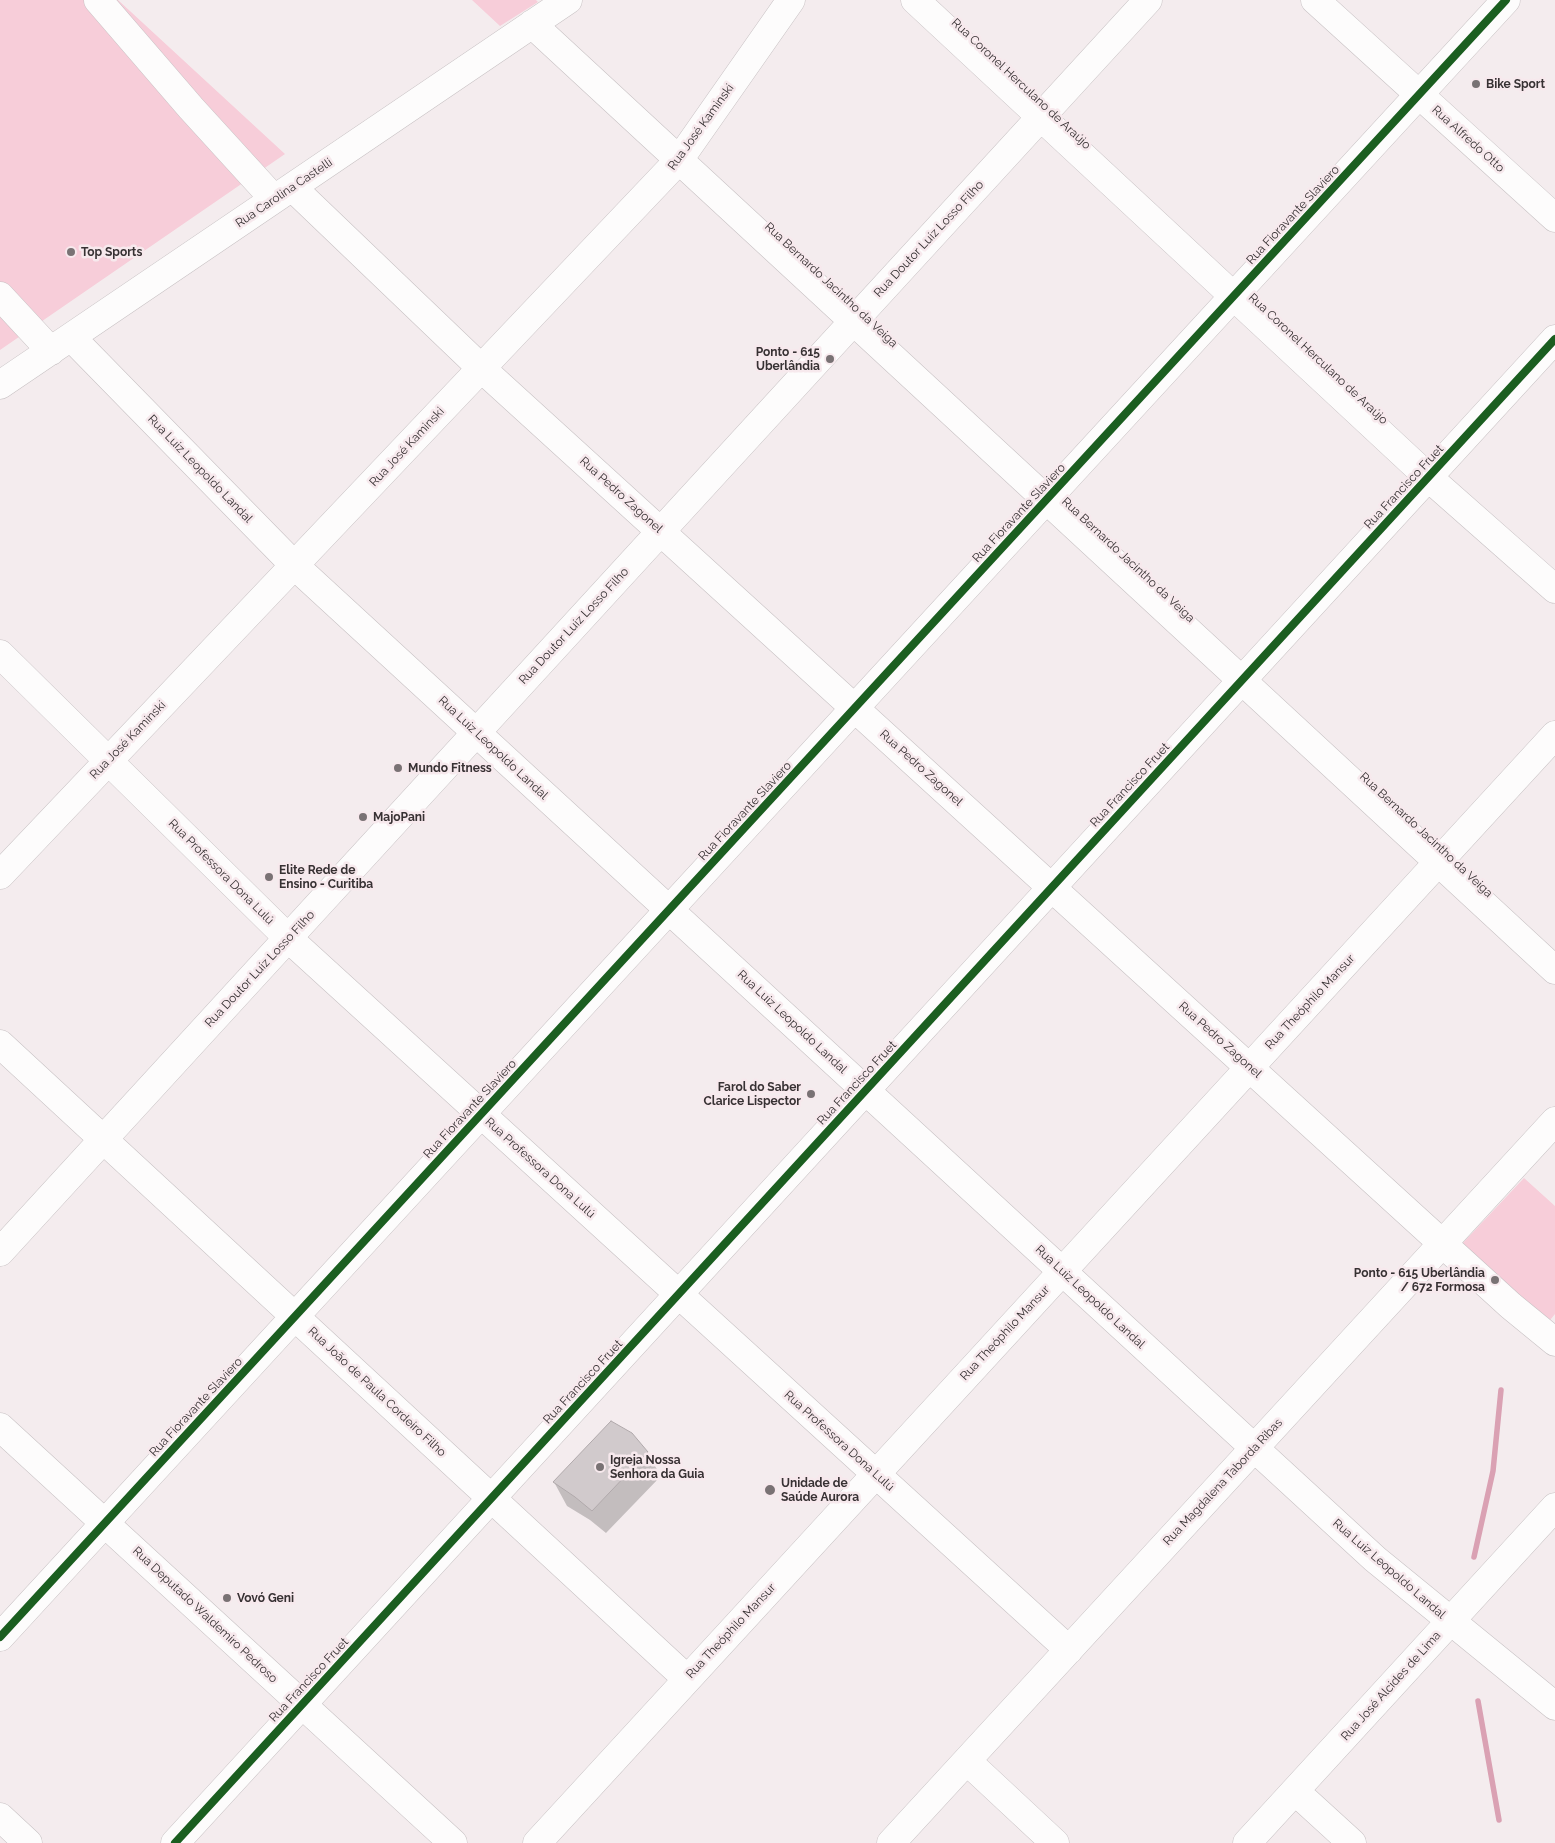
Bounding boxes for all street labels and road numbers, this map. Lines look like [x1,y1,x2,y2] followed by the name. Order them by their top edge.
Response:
[948,16,1094,152] street label: Rua Coronel Herculano de Araújo
[665,81,737,173] street label: Rua José Kaminski
[1429,103,1507,175] street label: Rua Alfredo Otto
[233,155,335,231] street label: Rua Carolina Castelli
[1244,163,1342,267] street label: Rua Fioravante Slaviero
[871,178,987,300] street label: Rua Doutor Luiz Losso Filho
[762,220,900,350] street label: Rua Bernardo Jacintho da Veiga
[1245,291,1391,427] street label: Rua Coronel Herculano de Araújo
[367,404,447,490] street label: Rua José Kaminski
[145,412,255,526] street label: Rua Luiz Leopoldo Landal
[1361,442,1447,532] street label: Rua Francisco Fruet
[577,454,665,536] street label: Rua Pedro Zagonel
[970,461,1068,565] street label: Rua Fioravante Slaviero
[1059,495,1197,625] street label: Rua Bernardo Jacintho da Veiga
[516,565,632,687] street label: Rua Doutor Luiz Losso Filho
[435,693,551,803] street label: Rua Luiz Leopoldo Landal
[87,698,169,782] street label: Rua José Kaminski
[877,727,965,809] street label: Rua Pedro Zagonel
[1087,740,1173,830] street label: Rua Francisco Fruet
[696,759,794,863] street label: Rua Fioravante Slaviero
[1357,770,1495,900] street label: Rua Bernardo Jacintho da Veiga
[165,816,277,928] street label: Rua Professora Dona Lulú
[202,908,318,1030] street label: Rua Doutor Luiz Losso Filho
[1262,952,1358,1052] street label: Rua Theóphilo Mansur
[734,967,850,1077] street label: Rua Luiz Leopoldo Landal
[1176,999,1264,1081] street label: Rua Pedro Zagonel
[814,1038,900,1128] street label: Rua Francisco Fruet
[421,1057,519,1161] street label: Rua Fioravante Slaviero
[482,1115,598,1221] street label: Rua Professora Dona Lulú
[1032,1242,1148,1352] street label: Rua Luiz Leopoldo Landal
[957,1283,1053,1383] street label: Rua Theóphilo Mansur
[305,1324,449,1460] street label: Rua João de Paula Cordeiro Filho
[540,1337,626,1427] street label: Rua Francisco Fruet
[147,1355,245,1459] street label: Rua Fioravante Slaviero
[781,1388,897,1494] street label: Rua Professora Dona Lulú
[1160,1416,1286,1548] street label: Rua Magdalena Taborda Ribas
[1330,1516,1448,1622] street label: Rua Luiz Leopoldo Landal
[130,1544,280,1686] street label: Rua Deputado Waldemiro Pedroso
[683,1581,779,1681] street label: Rua Theóphilo Mansur
[1338,1628,1444,1744] street label: Rua José Alcides de Lima
[266,1635,352,1725] street label: Rua Francisco Fruet

